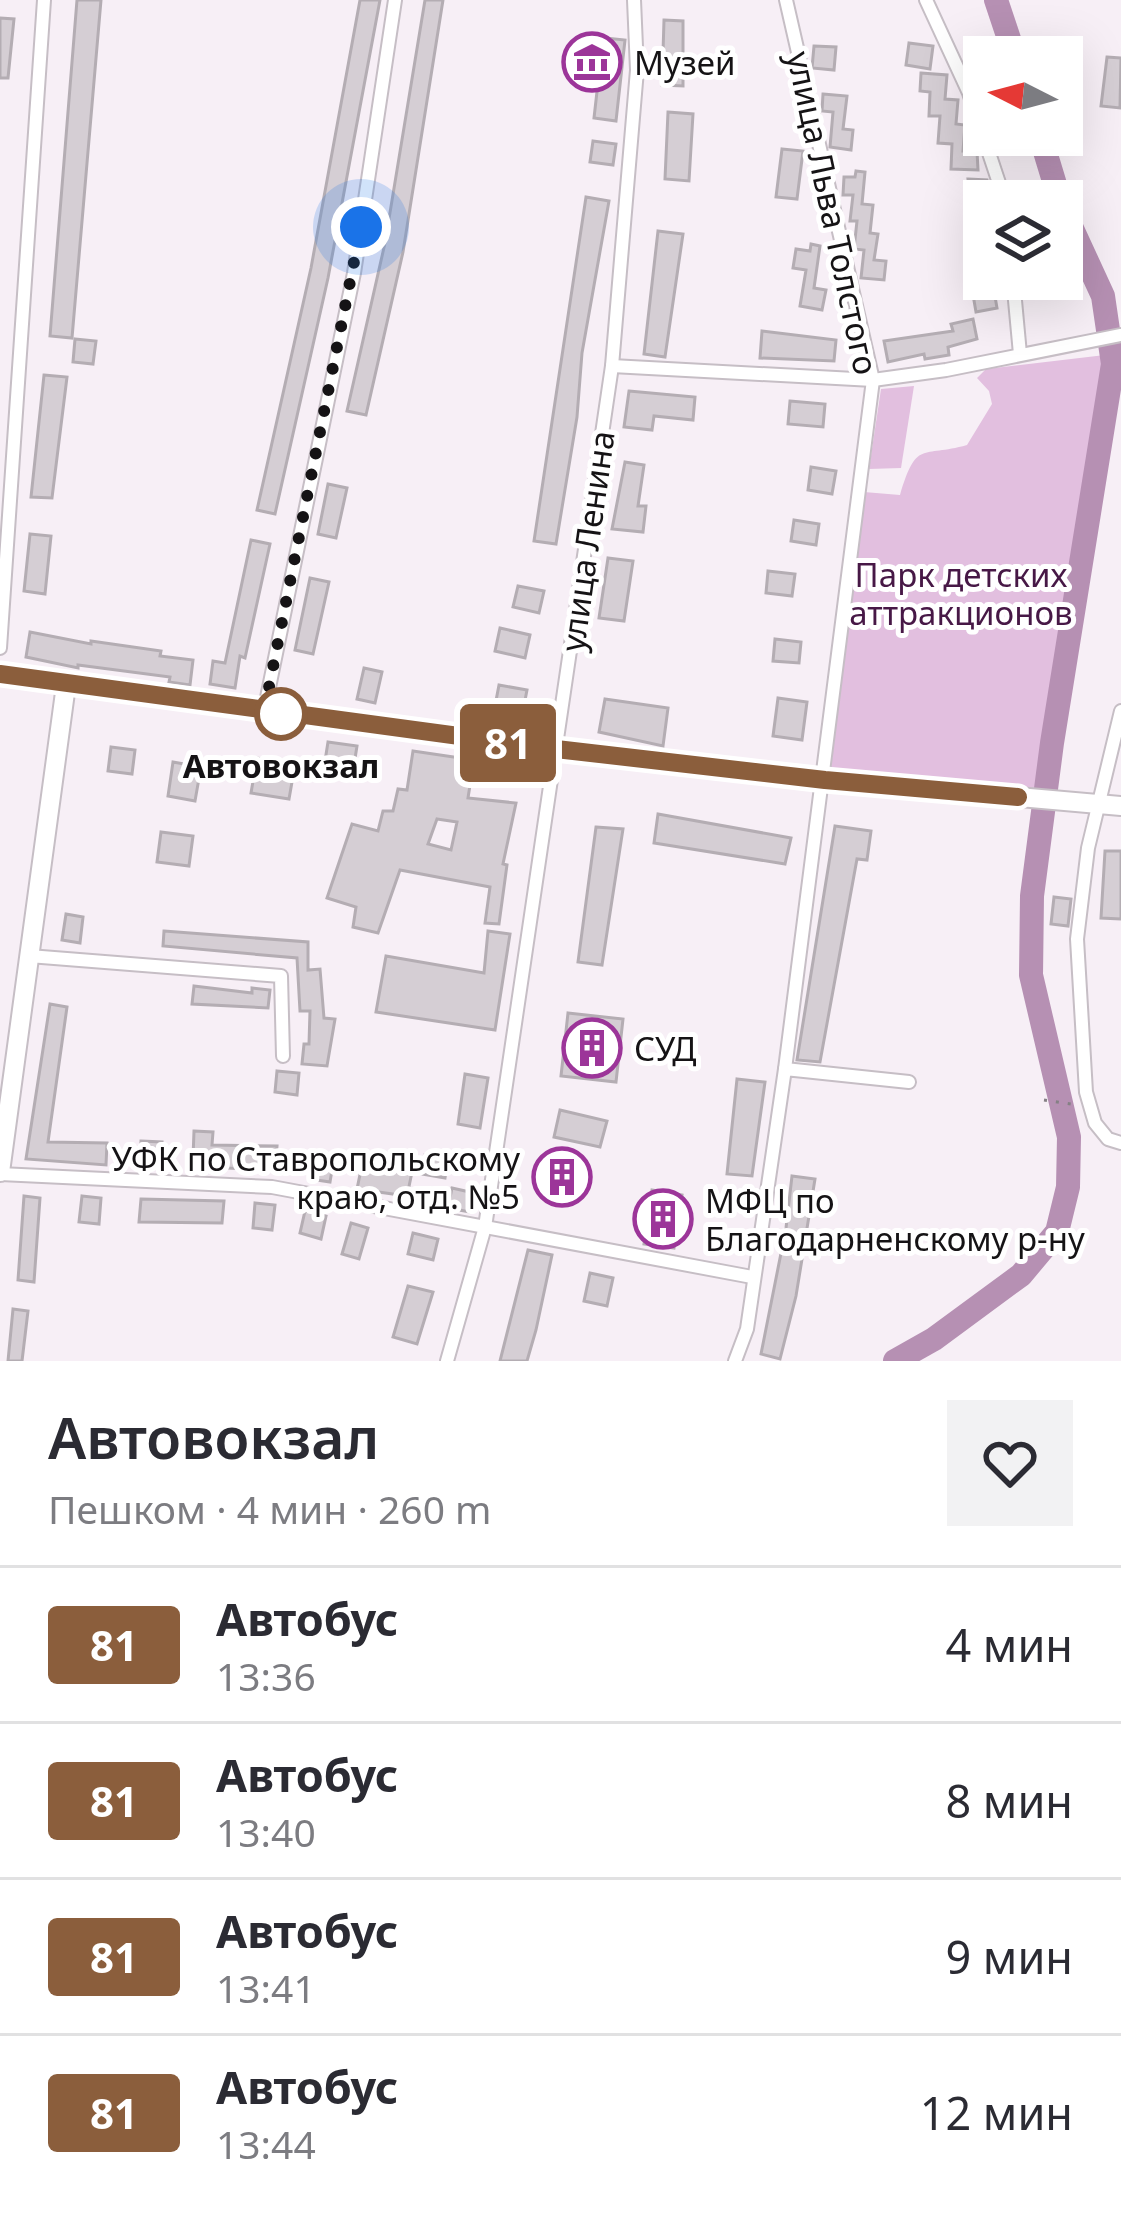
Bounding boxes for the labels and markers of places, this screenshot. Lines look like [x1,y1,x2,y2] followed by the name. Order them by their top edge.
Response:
[561,31,623,93] museum icon: Музей
[634,40,736,85] place label: Музей
[256,689,306,739] marker: Автовокзал
[183,743,379,788] place label: Автовокзал
[561,1017,623,1079] building icon: СУД
[634,1026,696,1071] place label: СУД
[111,1136,520,1219] place label: УФК по Ставропольскому краю, отд. №5
[531,1146,593,1208] building icon: УФК по Ставропольскому краю, отд. №5
[705,1178,1085,1261] place label: МФЦ по Благодарненскому р-ну
[632,1188,694,1250] building icon: МФЦ по Благодарненскому р-ну

